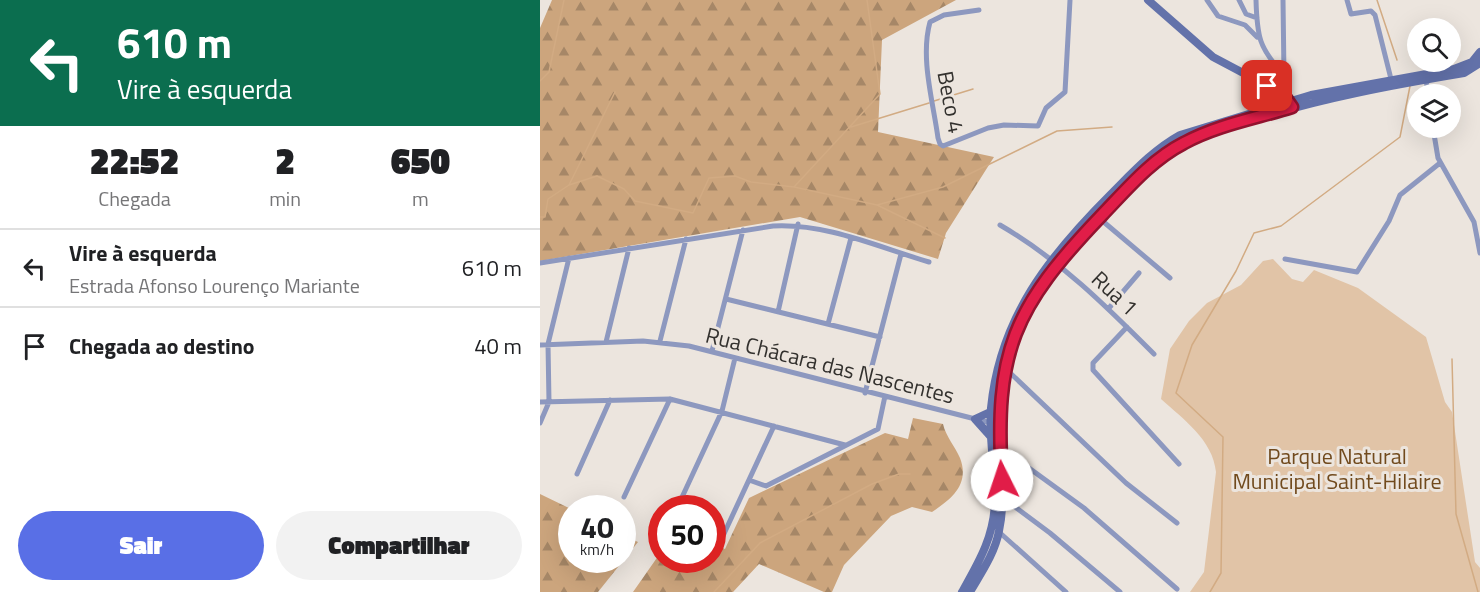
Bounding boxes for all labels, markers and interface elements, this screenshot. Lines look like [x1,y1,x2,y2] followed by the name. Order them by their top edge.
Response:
[117,10,232,74] text: 610 m
[1407,18,1461,138] map controls
[1407,18,1461,72] button: search
[18,24,96,102] icon: left
[1241,60,1292,111] pin
[117,68,292,109] text: Vire à esquerda
[928,68,974,136] street label: Beco 4
[1250,69,1283,102] icon: arrive
[1407,84,1461,138] button: layers
[90,133,179,188] text: 22:52
[275,133,295,188] text: 2
[391,133,450,188] text: 650
[98,183,171,214] text: Chegada
[269,183,301,214] text: min
[412,183,429,214] text: m
[69,236,217,270] text: Vire à esquerda
[462,251,522,285] text: 610 m
[18,252,51,285] icon: left
[1084,262,1146,324] street label: Rua 1
[69,270,360,301] text: Estrada Afonso Lourenço Mariante
[702,318,958,412] street label: Rua Chácara das Nascentes
[69,329,255,363] text: Chegada ao destino
[474,329,522,363] text: 40 m
[18,330,51,363] icon: arrive
[1232,439,1442,498] park label: Parque Natural Municipal Saint-Hilaire
[970,448,1034,512] position arrow
[648,495,726,573] speed limit sign: 50
[580,504,614,550] text: 40
[18,511,264,580] button: Sair
[276,511,522,580] button: Compartilhar
[580,538,614,561] text: km/h

